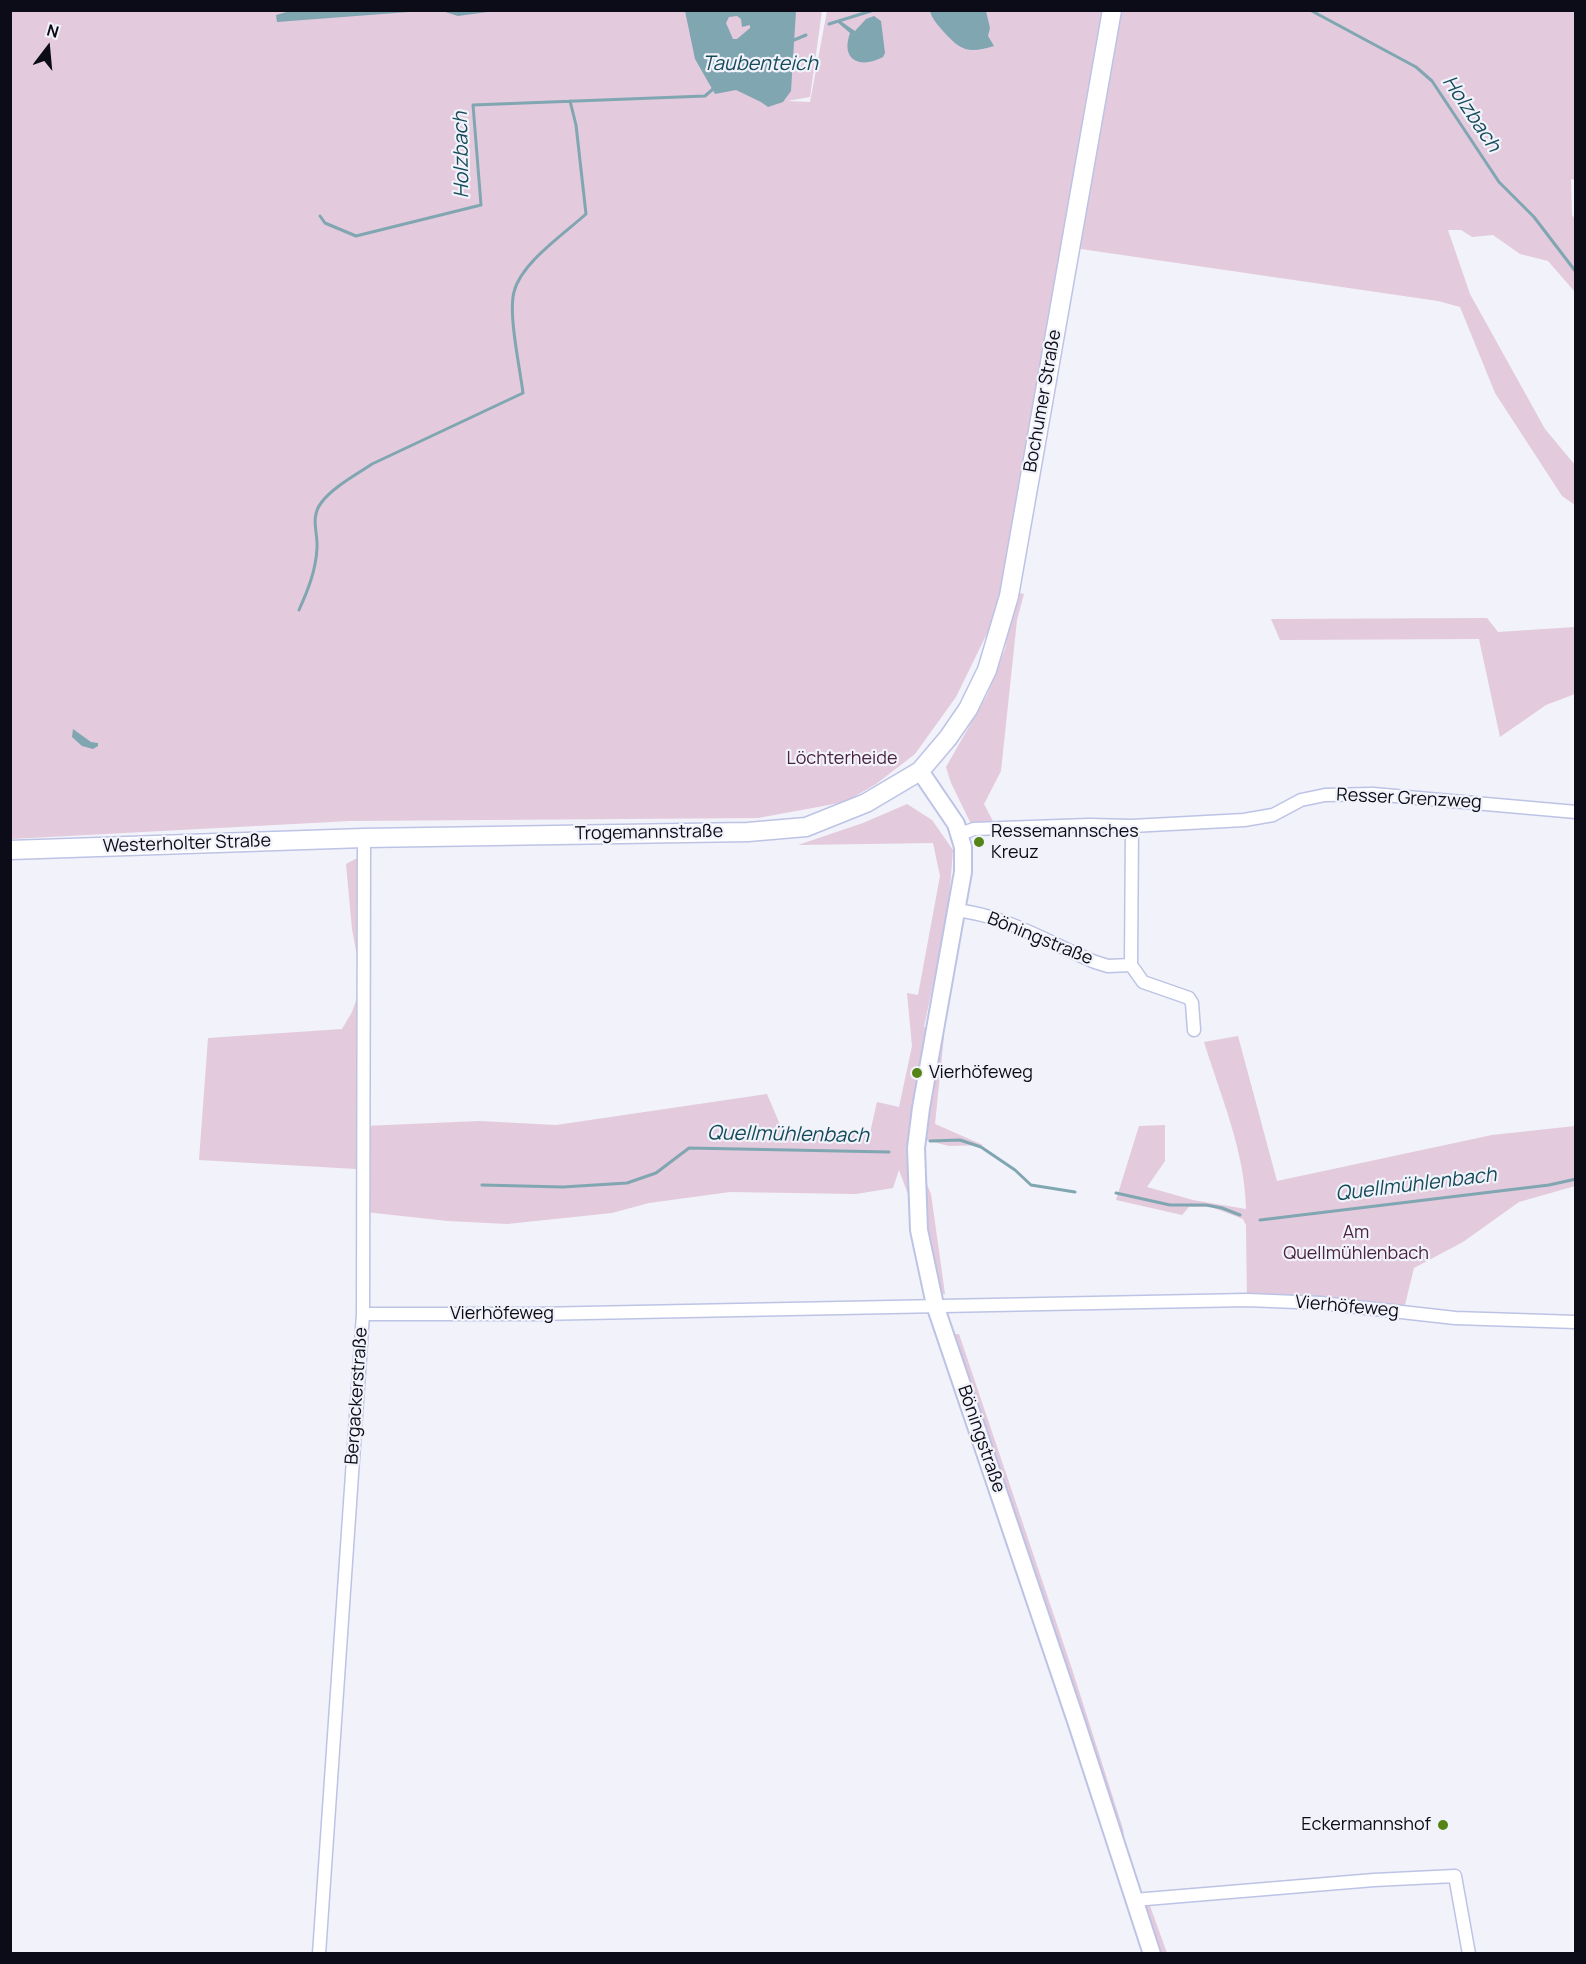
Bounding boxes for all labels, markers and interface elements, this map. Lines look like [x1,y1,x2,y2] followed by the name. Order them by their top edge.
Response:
[18,18,78,78] north arrow
[44,19,62,43] text: N
[702,52,818,76] water label: Taubenteich
[1437,71,1505,157] water label: Holzbach
[449,111,475,199] water label: Holzbach
[1020,328,1066,474] street label: Bochumer Straße
[787,748,897,770] park label: Löchterheide
[1336,784,1482,814] street label: Resser Grenzweg
[575,821,723,845] street label: Trogemannstraße
[991,821,1139,864] place label: Ressemannsches Kreuz
[103,830,271,858] street label: Westerholter Straße
[972,835,986,849] marker: Ressemannsches Kreuz
[984,908,1096,970] street label: Böningstraße
[929,1062,1033,1084] place label: Vierhöfeweg
[910,1066,924,1080] marker: Vierhöfeweg
[707,1122,869,1148] water label: Quellmühlenbach
[1334,1163,1498,1207] water label: Quellmühlenbach
[1283,1222,1429,1264] park label: Am Quellmühlenbach
[1294,1292,1400,1322] street label: Vierhöfeweg
[450,1303,554,1325] street label: Vierhöfeweg
[341,1327,373,1465] street label: Bergackerstraße
[953,1383,1009,1495] street label: Böningstraße
[1301,1814,1431,1836] place label: Eckermannshof
[1436,1818,1450,1832] marker: Eckermannshof

